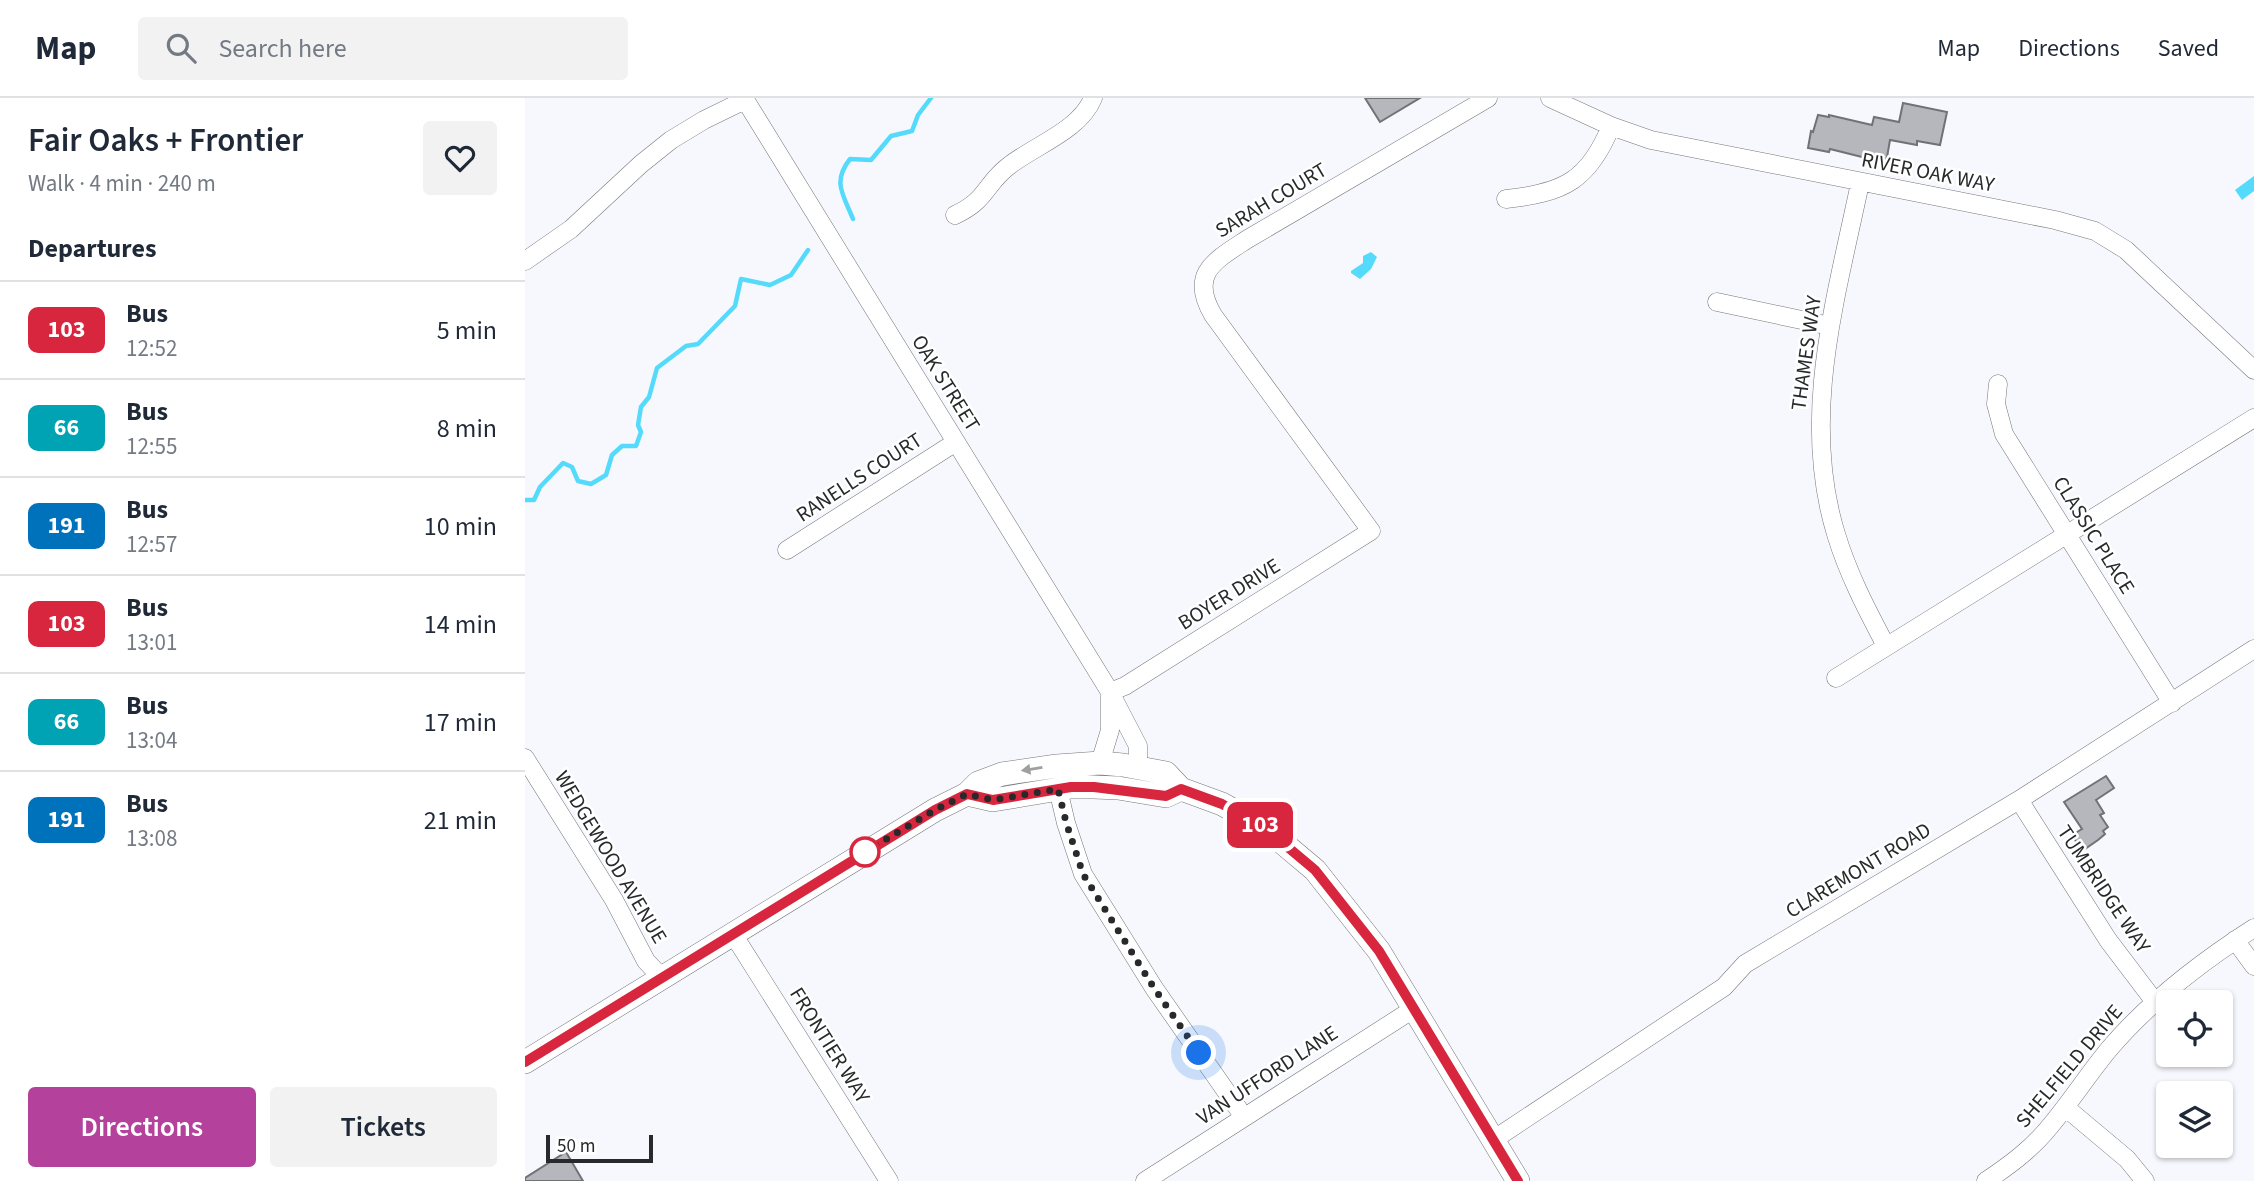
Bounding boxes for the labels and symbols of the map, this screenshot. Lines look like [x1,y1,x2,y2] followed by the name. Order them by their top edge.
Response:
[1859,144,1998,200] street label: RIVER OAK WAY
[1209,155,1333,245] street label: SARAH COURT
[1783,293,1829,412] street label: THAMES WAY
[904,329,988,437] street label: OAK STREET
[790,425,928,529] street label: RANELLS COURT
[2046,470,2142,600] street label: CLASSIC PLACE
[1172,551,1286,637] street label: BOYER DRIVE
[1021,764,1043,775] one-way arrow
[547,765,675,949] street label: WEDGEWOOD AVENUE
[1220,802,1300,848] line badge: 103
[1780,815,1936,925] street label: CLAREMONT ROAD
[2050,819,2159,960] street label: TUMBRIDGE WAY
[850,837,880,867] unlabelled marker
[782,981,878,1110] street label: FRONTIER WAY
[2008,998,2130,1134] street label: SHELFIELD DRIVE
[1190,1018,1344,1132] street label: VAN UFFORD LANE
[1181,1035,1216,1070] your location
[546,1132,653,1164] scale bar

